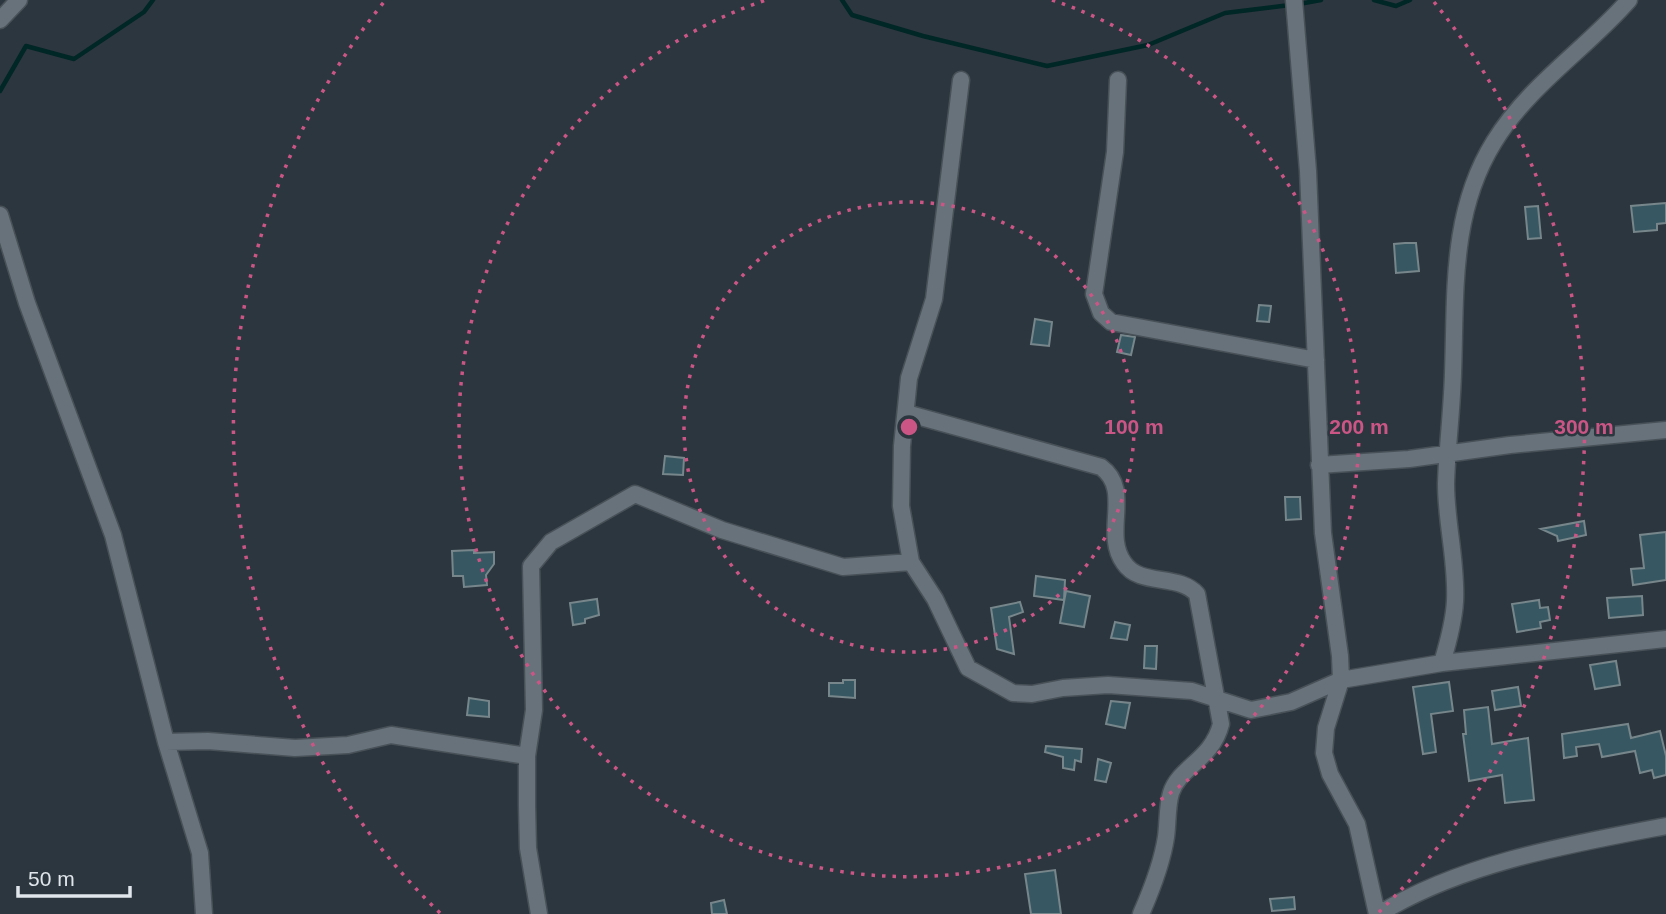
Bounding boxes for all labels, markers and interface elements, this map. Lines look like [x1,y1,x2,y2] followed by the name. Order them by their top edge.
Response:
[897,415,921,439] centre of rings
[1104,415,1164,438] text: 100 m
[1329,415,1389,438] text: 200 m
[1554,415,1614,438] text: 300 m
[18,855,130,899] scale bar
[28,867,75,890] text: 50 m

